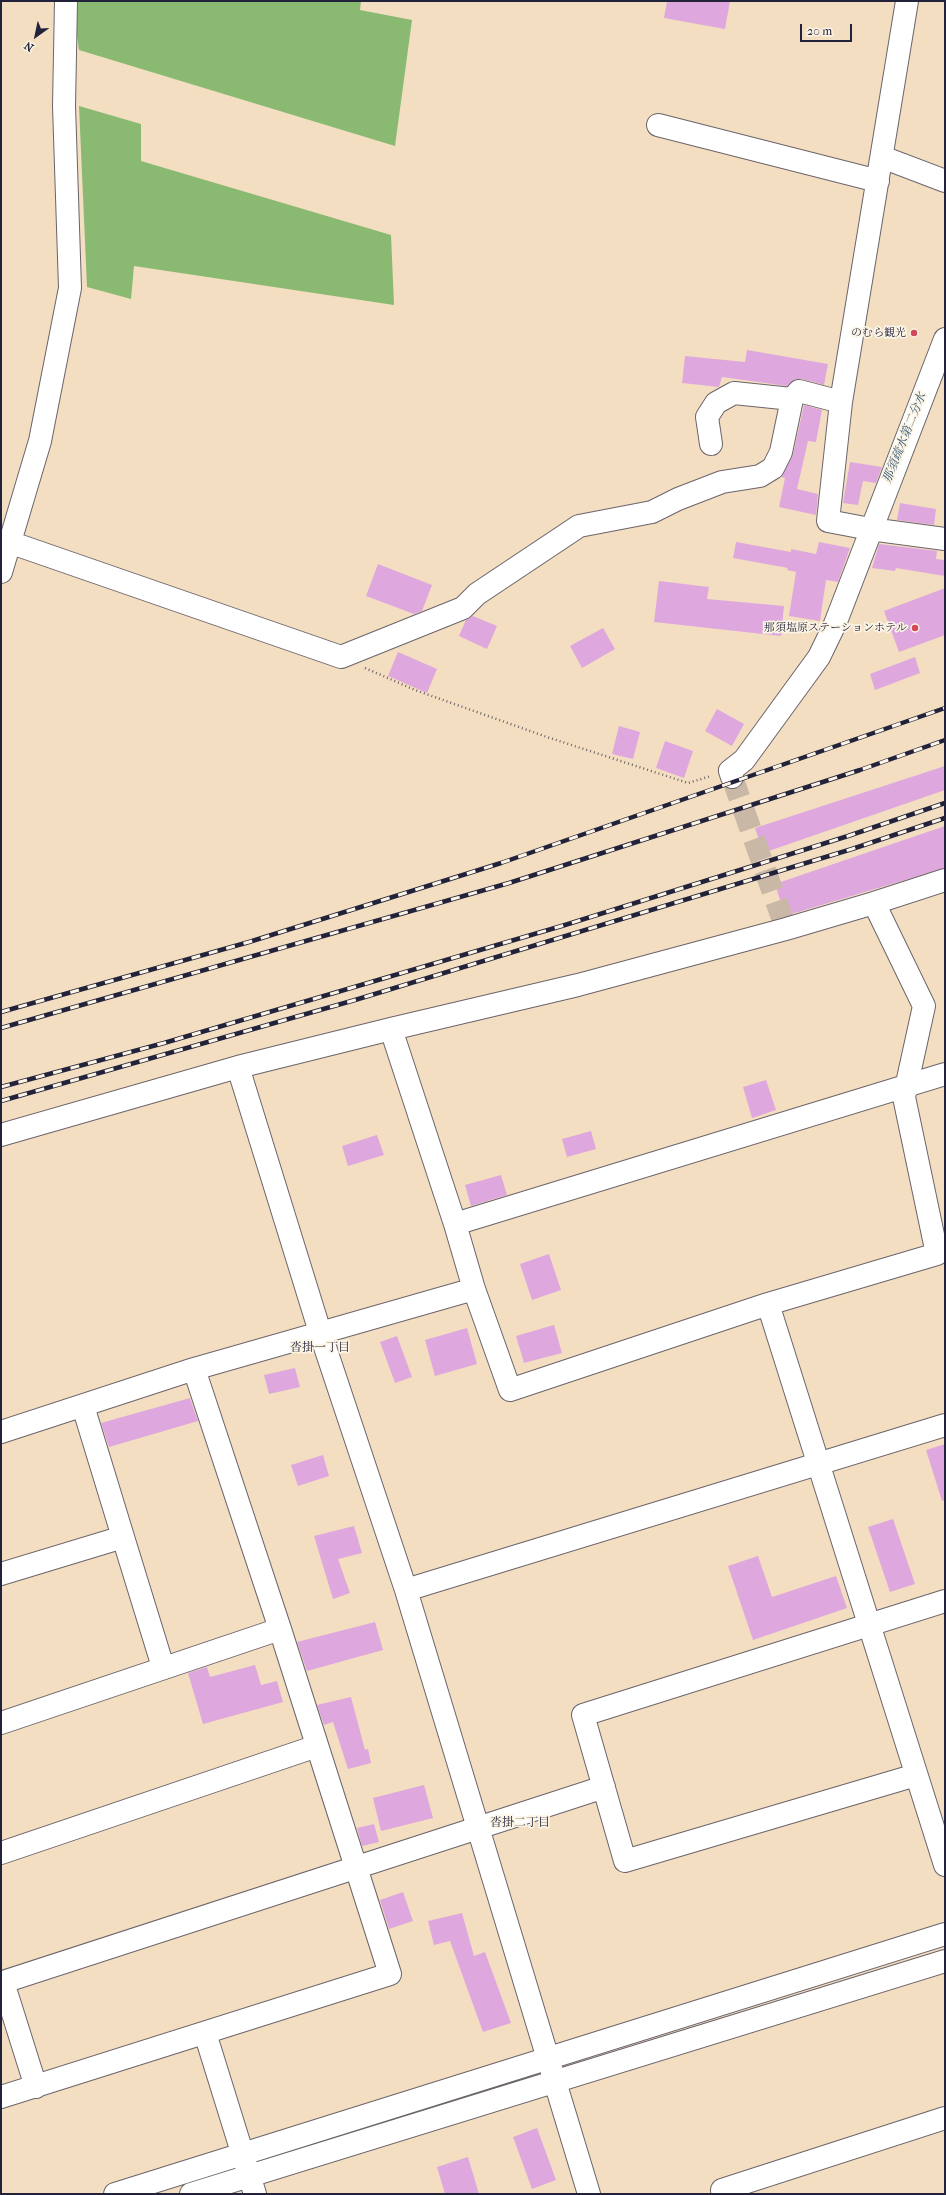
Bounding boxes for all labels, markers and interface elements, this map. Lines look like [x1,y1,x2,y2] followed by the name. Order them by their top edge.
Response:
[16,16,56,56] north arrow
[802,16,854,42] scale bar
[807,24,832,38] text: 20 m
[22,39,36,54] text: N
[851,326,906,340] place label: のむら観光
[909,328,919,338] marker: のむら観光
[880,391,930,485] water label: 那須疏水第二分水
[764,621,907,635] place label: 那須塩原ステーションホテル
[910,623,920,633] marker: 那須塩原ステーションホテル
[290,1341,350,1355] district label: 沓掛一丁目
[490,1816,550,1830] district label: 沓掛二丁目

